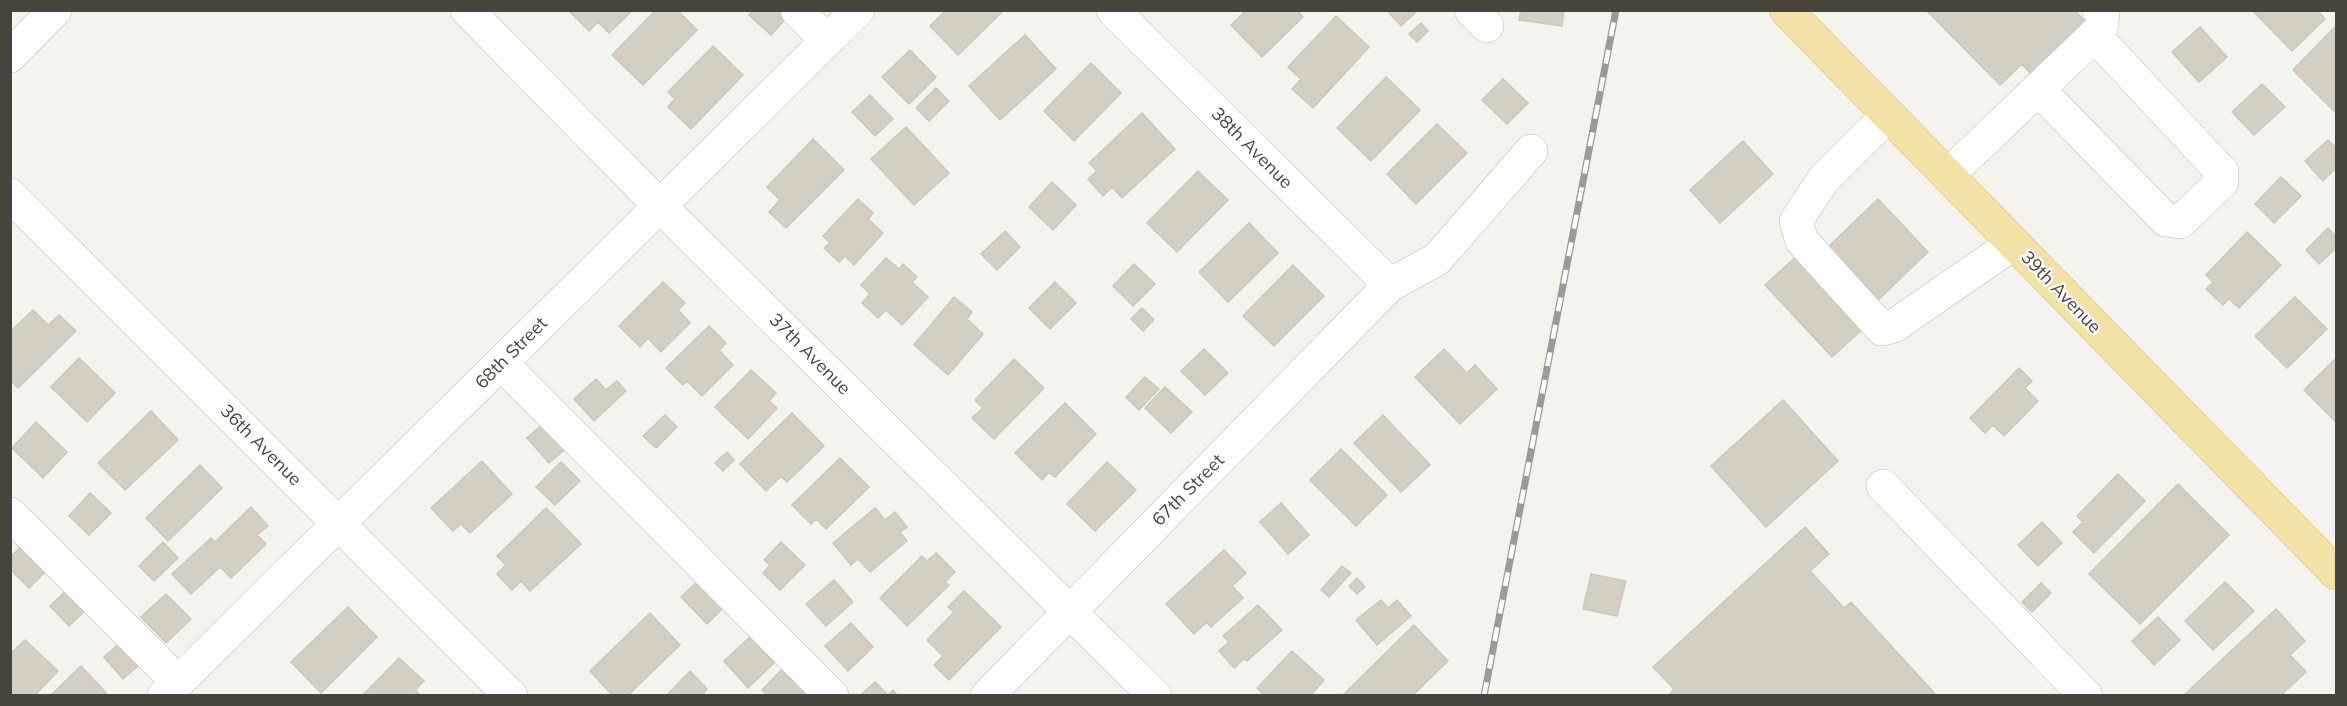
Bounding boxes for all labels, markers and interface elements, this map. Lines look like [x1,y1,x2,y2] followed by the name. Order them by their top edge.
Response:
[1207,102,1298,193] street label: 38th Avenue
[2016,246,2106,338] street label: 39th Avenue
[765,308,856,399] street label: 37th Avenue
[470,312,552,394] street label: 68th Street
[216,399,307,490] street label: 36th Avenue
[1147,449,1229,531] street label: 67th Street

